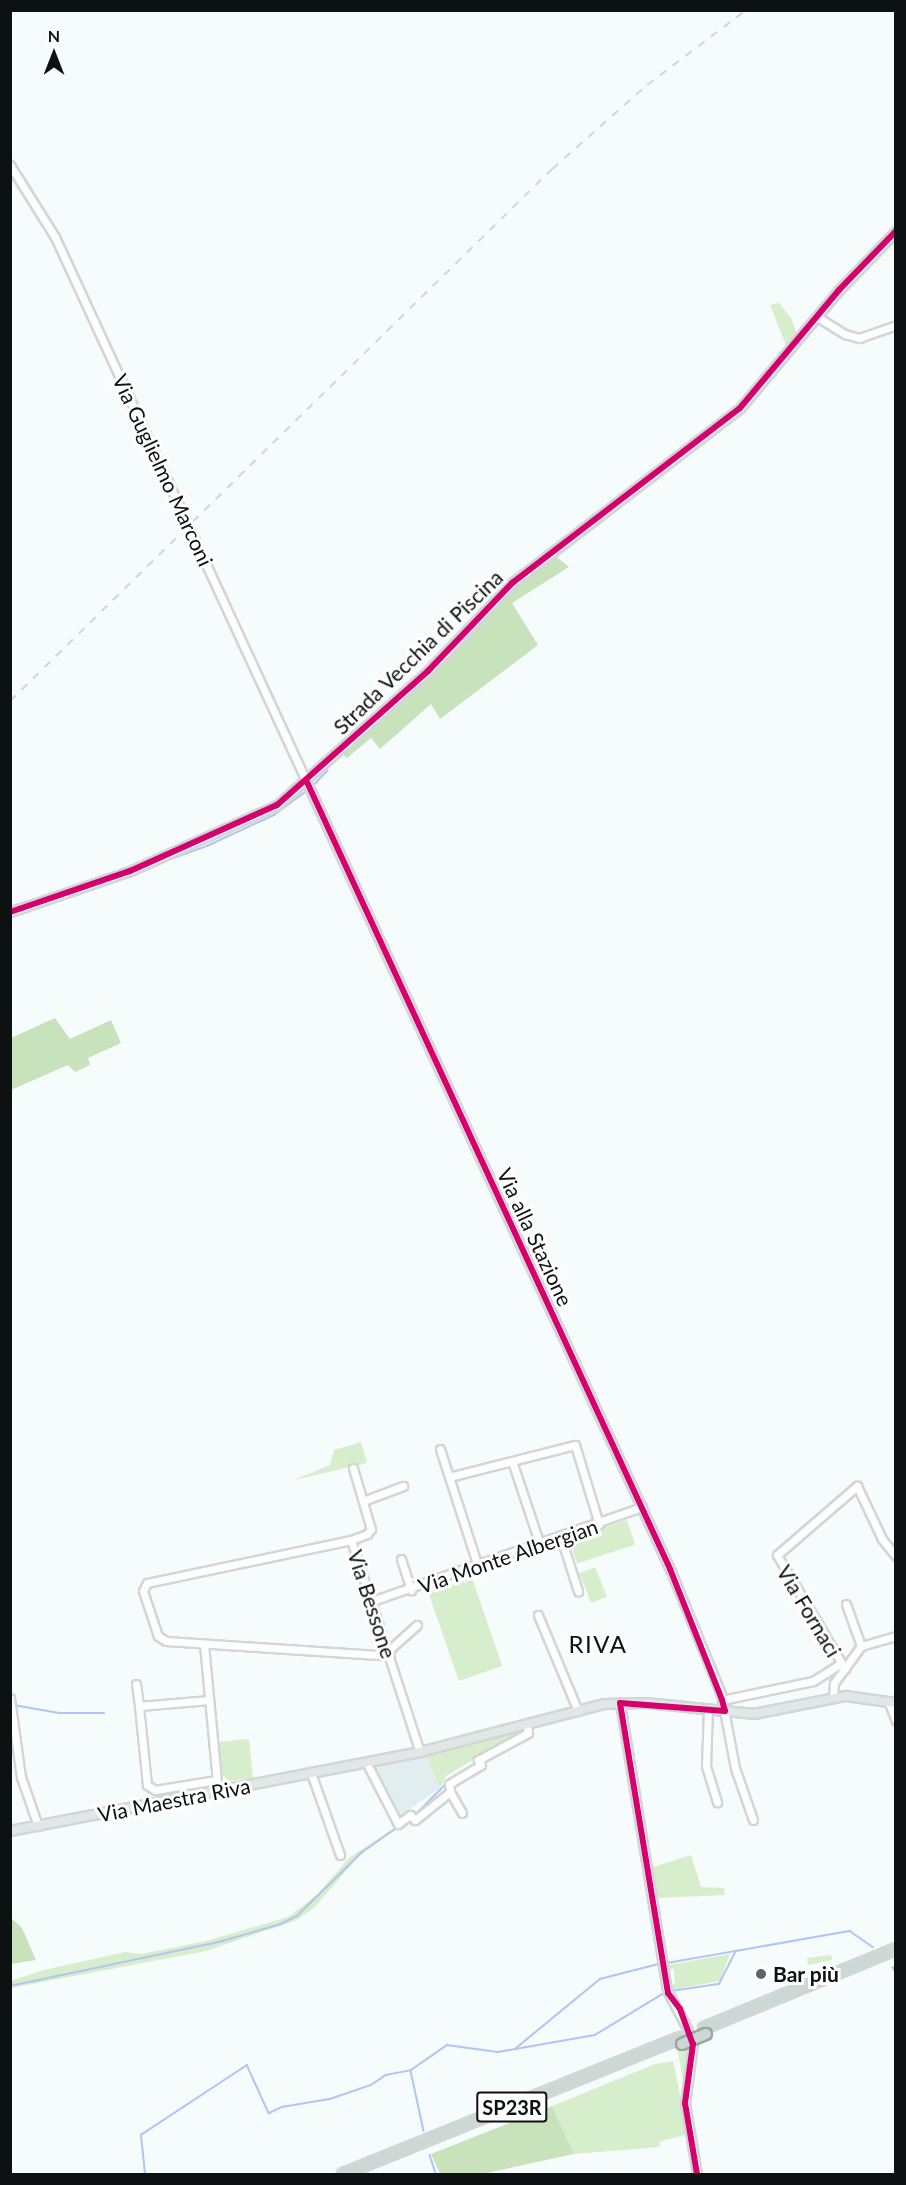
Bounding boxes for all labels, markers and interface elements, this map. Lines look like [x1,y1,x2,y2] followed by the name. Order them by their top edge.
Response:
[24,24,84,84] north arrow
[48,26,60,45] text: N
[107,370,219,570] street label: Via Guglielmo Marconi
[328,564,508,740] street label: Strada Vecchia di Piscina
[492,1164,578,1310] street label: Via alla Stazione
[414,1513,602,1599] street label: Via Monte Albergian
[343,1547,401,1661] street label: Via Bessone
[772,1560,846,1662] street label: Via Fornaci
[569,1630,627,1658] district label: RIVA
[96,1773,252,1827] street label: Via Maestra Riva
[773,1961,839,1987] place label: Bar più
[754,1967,768,1981] marker: Bar più
[476,2090,548,2124] road number: SP23R

